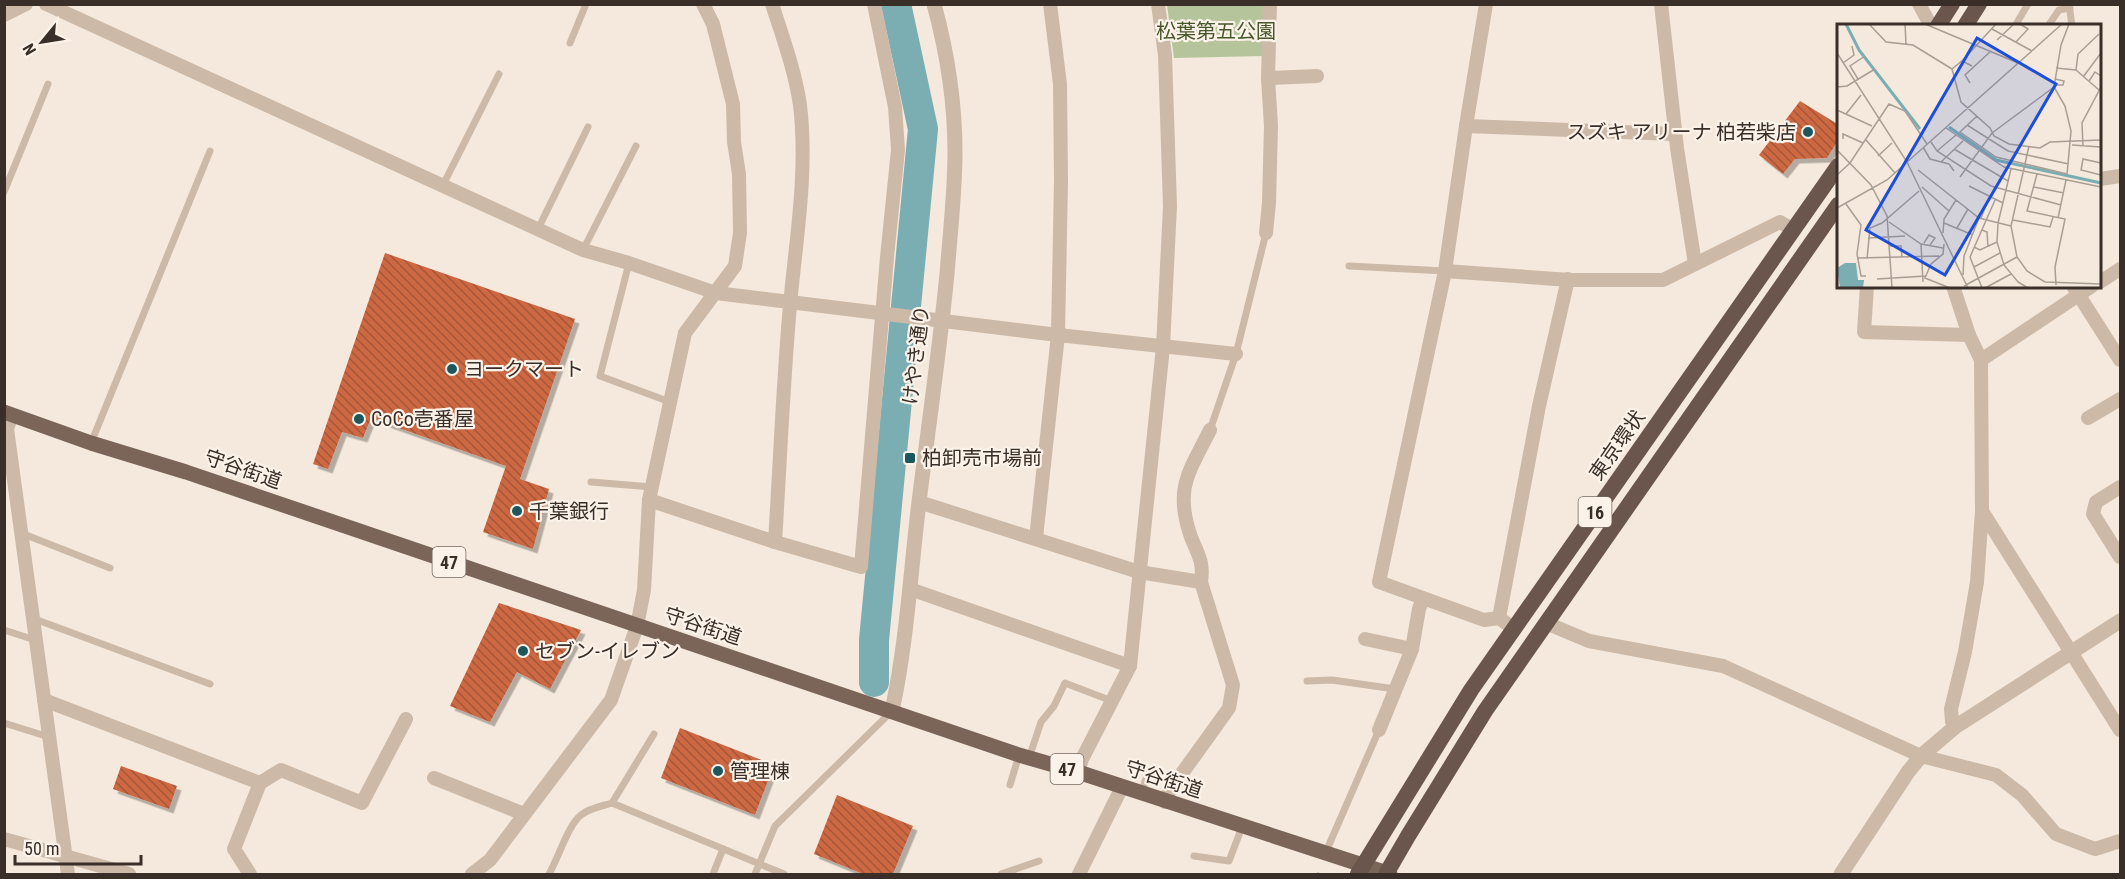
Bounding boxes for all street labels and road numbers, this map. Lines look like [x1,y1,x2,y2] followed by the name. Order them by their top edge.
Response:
[898,304,934,406] street label: けやき通り
[1584,405,1650,485] street label: 東京環状
[201,445,285,493] street label: 守谷街道
[1578,497,1612,527] road number: 16
[432,547,466,577] road number: 47
[661,602,745,650] street label: 守谷街道
[1050,754,1084,784] road number: 47
[1122,755,1206,803] street label: 守谷街道

